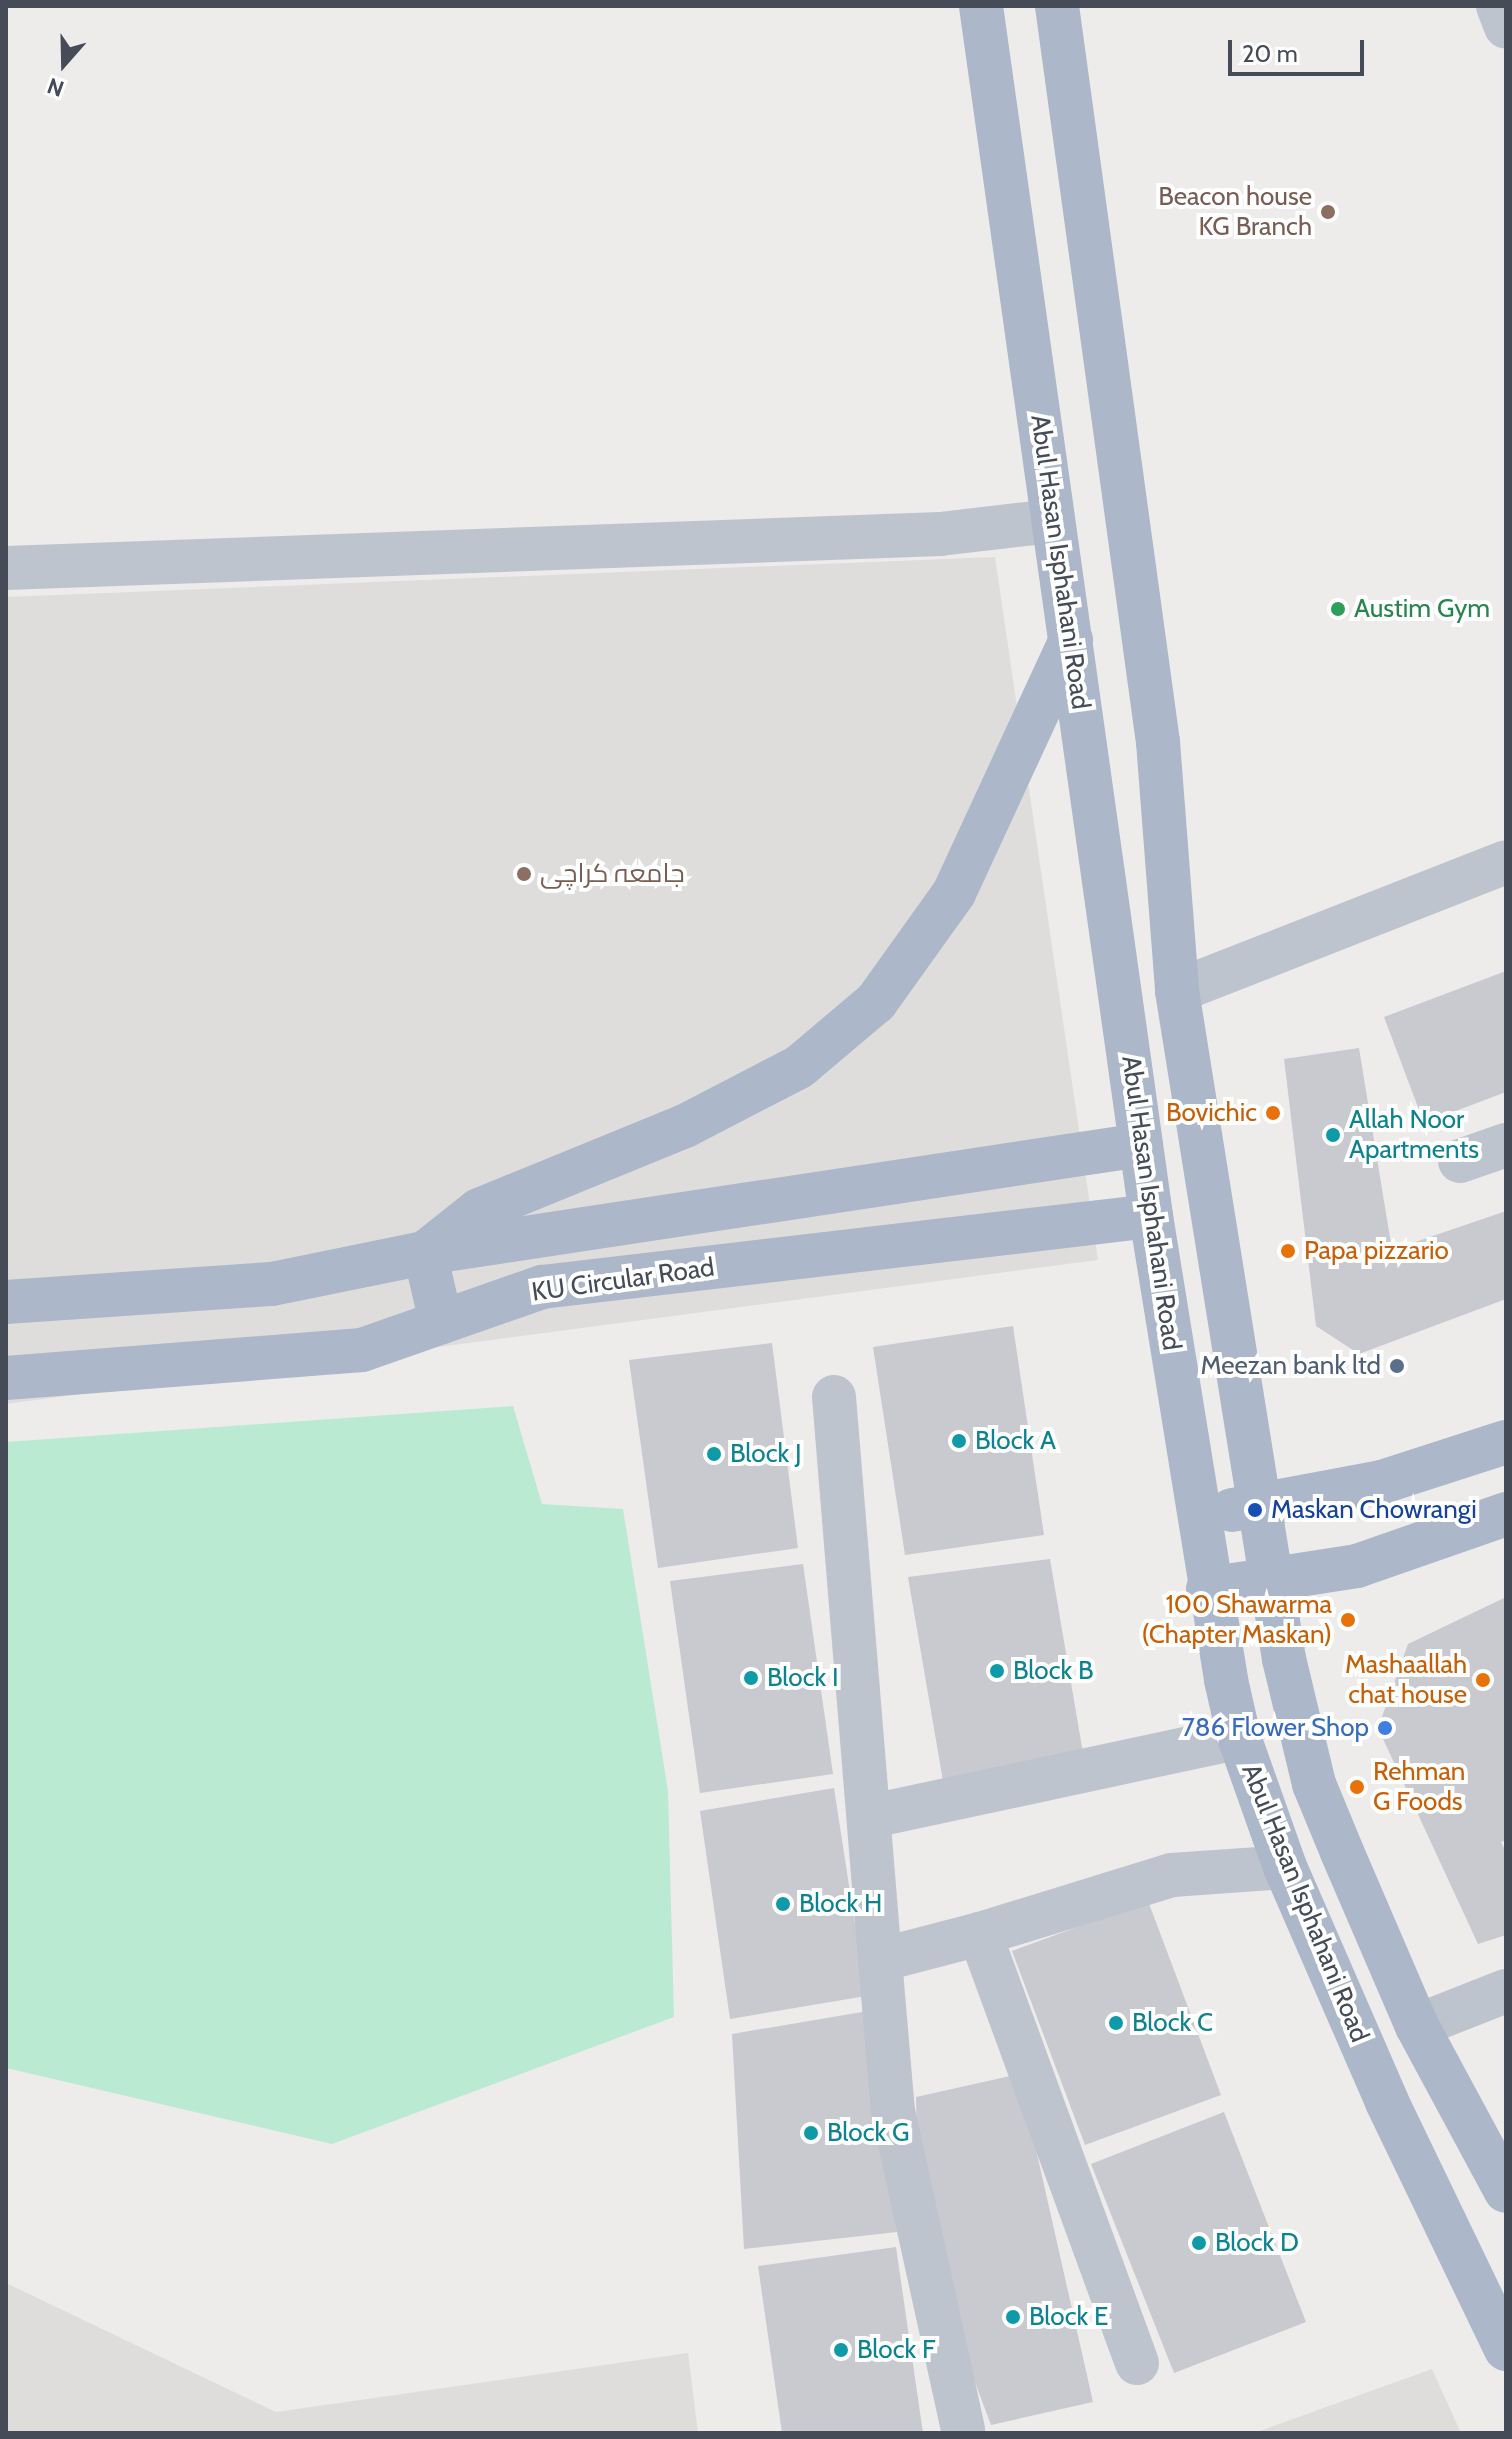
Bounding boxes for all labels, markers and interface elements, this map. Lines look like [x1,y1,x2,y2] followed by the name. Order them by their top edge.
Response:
[24,24,104,104] north arrow
[1232,24,1368,74] scale bar
[1242,39,1298,68] text: 20 m
[44,72,68,102] text: N
[1158,181,1312,242] place label: Beacon house KG Branch
[1319,203,1337,221] marker: Beacon house KG Branch
[1024,413,1096,711] street label: Abul Hasan Isphahani Road
[1354,593,1490,625] place label: Austim Gym
[1329,600,1347,618] marker: Austim Gym
[540,858,685,890] place label: جامعہ کراچی
[515,865,533,883] marker: جامعہ کراچی
[1115,1054,1187,1352] street label: Abul Hasan Isphahani Road
[1166,1097,1257,1129] place label: Bovichic
[1264,1104,1282,1122] marker: Bovichic
[1349,1104,1479,1166] place label: Allah Noor Apartments
[1324,1126,1342,1144] marker: Allah Noor Apartments
[1304,1235,1449,1267] place label: Papa pizzario
[1279,1242,1297,1260] marker: Papa pizzario
[530,1252,716,1308] street label: KU Circular Road
[1200,1350,1381,1382] place label: Meezan bank ltd
[1388,1357,1406,1375] marker: Meezan bank ltd
[975,1425,1056,1457] place label: Block A
[950,1432,968,1450] marker: Block A
[730,1438,802,1470] place label: Block J
[705,1445,723,1463] marker: Block J
[1271,1494,1477,1526] place label: Maskan Chowrangi
[1246,1501,1264,1519] marker: Maskan Chowrangi
[1141,1589,1332,1650] place label: 100 Shawarma (Chapter Maskan)
[1339,1611,1357,1629] marker: 100 Shawarma (Chapter Maskan)
[1345,1649,1467,1710] place label: Mashaallah chat house
[1013,1655,1093,1687] place label: Block B
[767,1662,839,1694] place label: Block I
[988,1662,1006,1680] marker: Block B
[742,1669,760,1687] marker: Block I
[1474,1671,1492,1689] marker: Mashaallah chat house
[1182,1712,1369,1744] place label: 786 Flower Shop
[1376,1719,1394,1737] marker: 786 Flower Shop
[1373,1756,1465,1818] place label: Rehman G Foods
[1235,1759,1375,2047] street label: Abul Hasan Isphahani Road
[1348,1778,1366,1796] marker: Rehman G Foods
[799,1888,882,1920] place label: Block H
[774,1895,792,1913] marker: Block H
[1132,2007,1213,2039] place label: Block C
[1107,2014,1125,2032] marker: Block C
[827,2117,909,2149] place label: Block G
[802,2124,820,2142] marker: Block G
[1215,2227,1299,2259] place label: Block D
[1190,2234,1208,2252] marker: Block D
[1029,2301,1108,2333] place label: Block E
[1004,2308,1022,2326] marker: Block E
[857,2334,936,2366] place label: Block F
[832,2341,850,2359] marker: Block F

